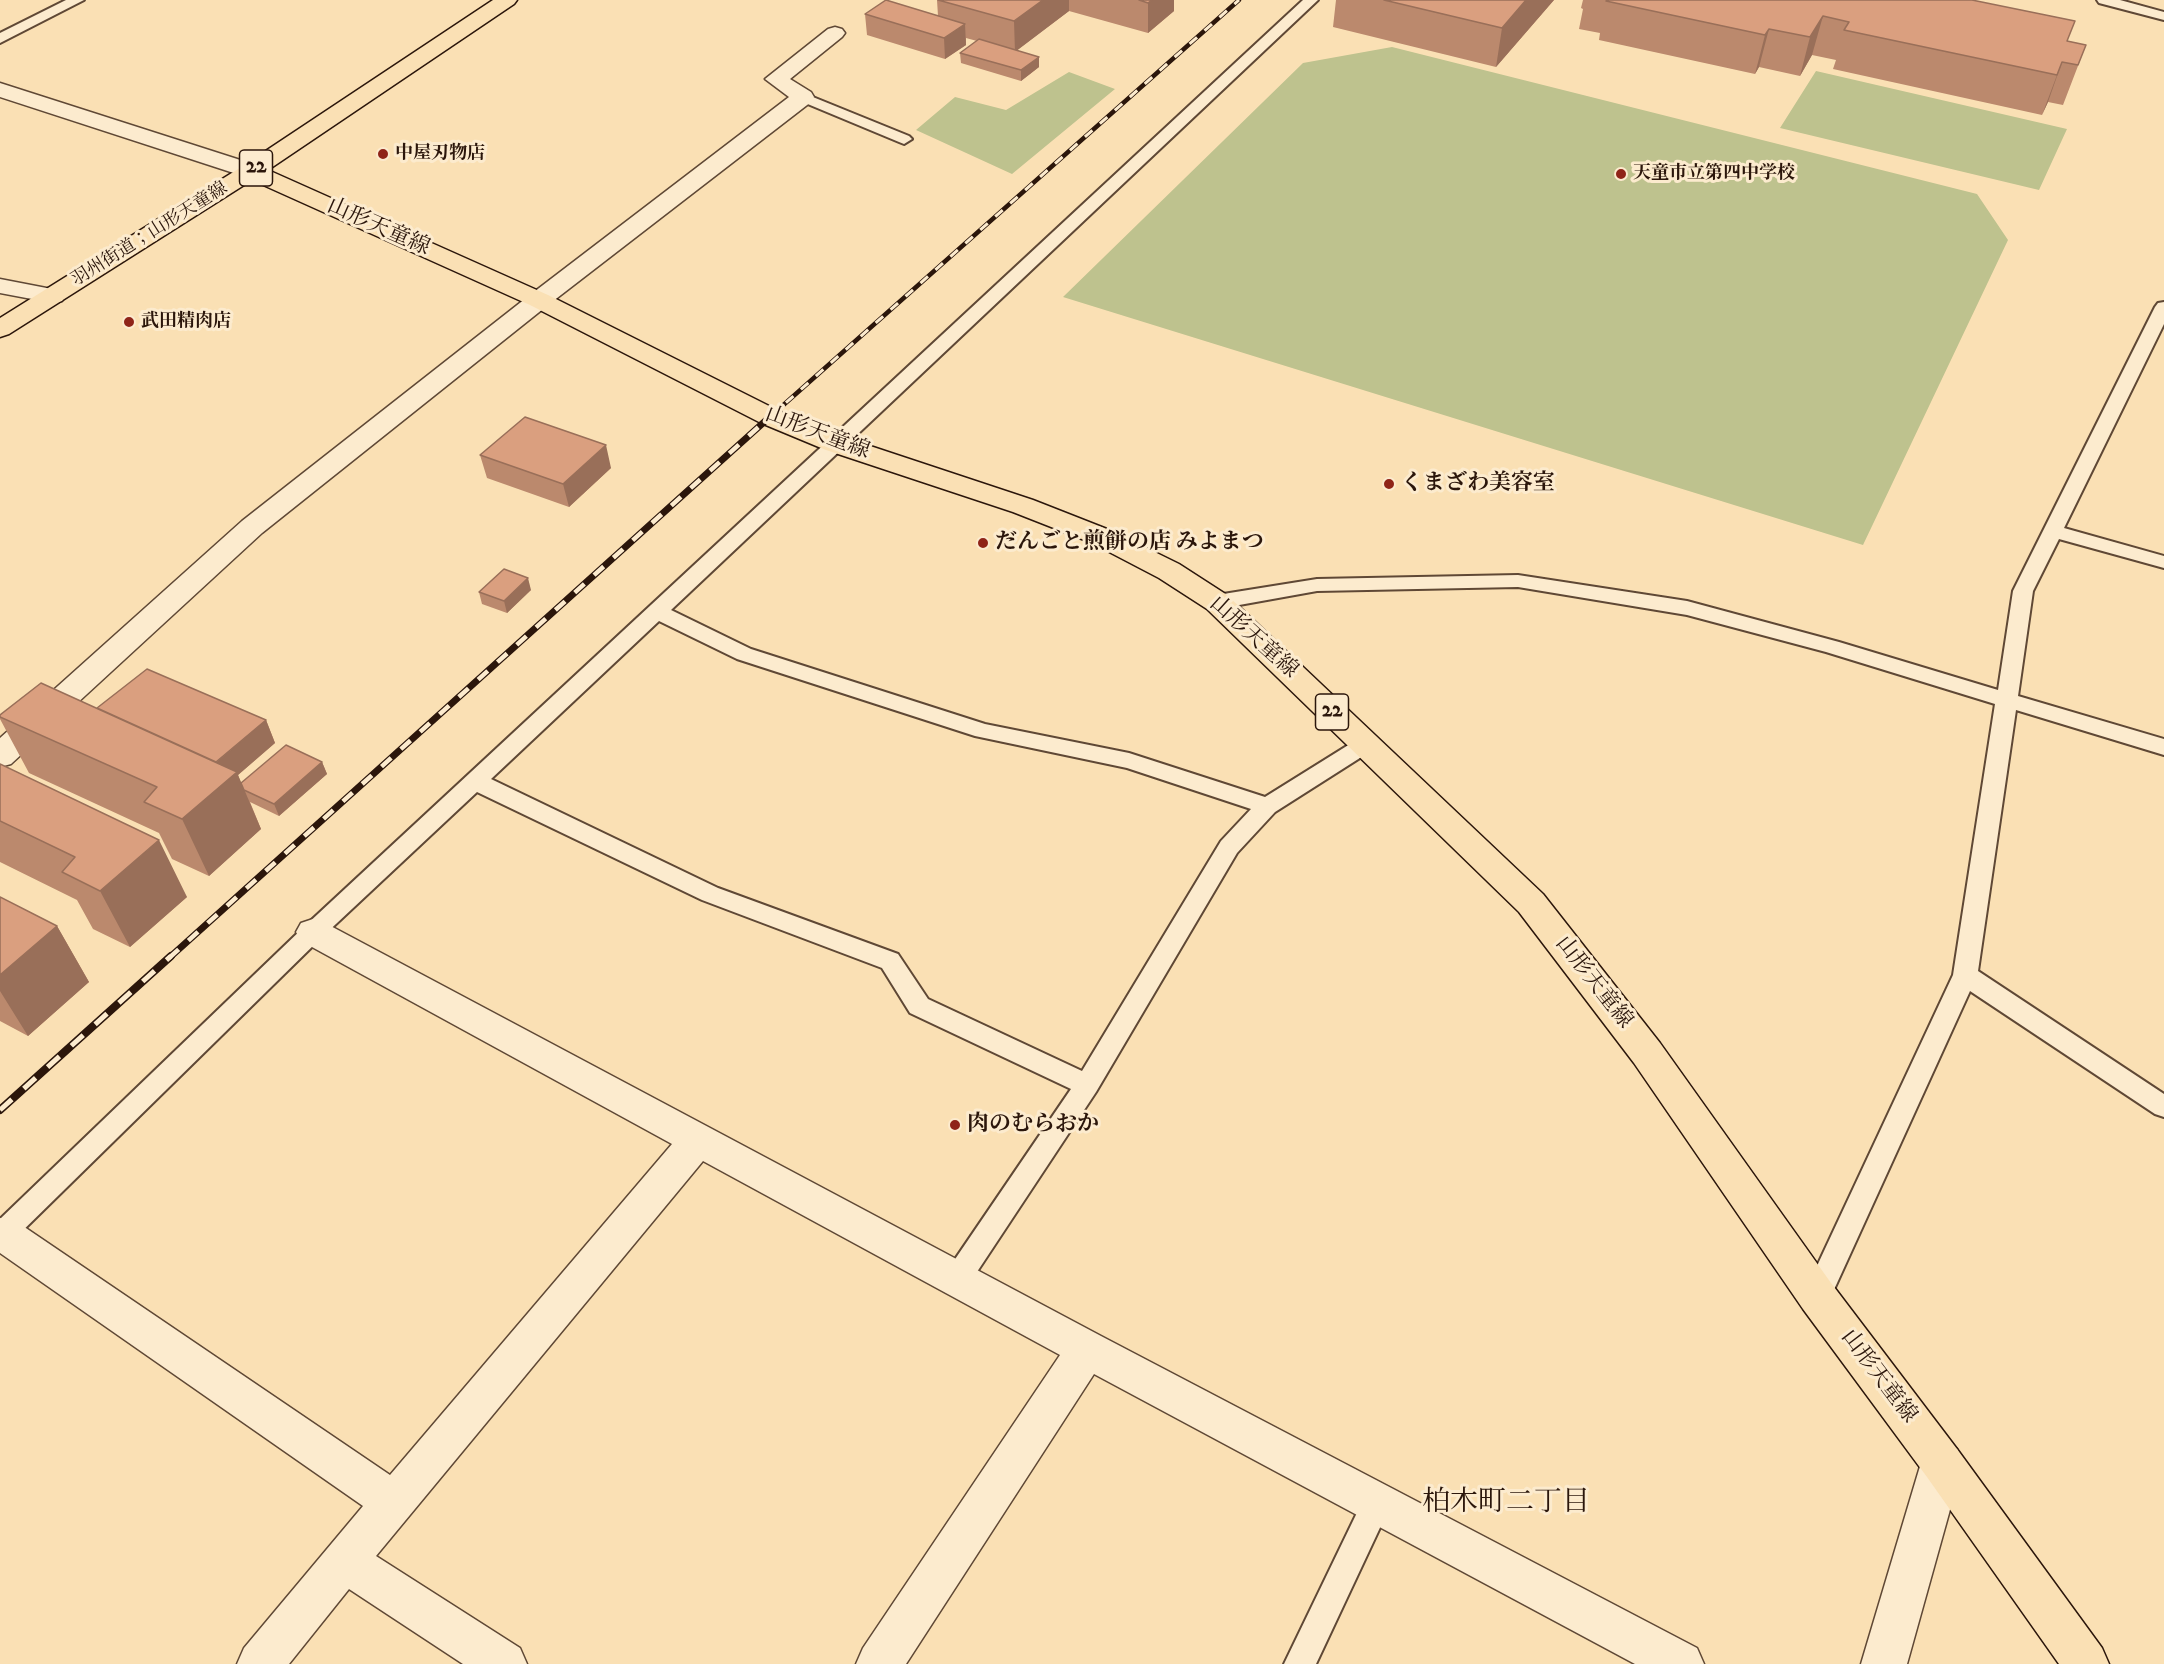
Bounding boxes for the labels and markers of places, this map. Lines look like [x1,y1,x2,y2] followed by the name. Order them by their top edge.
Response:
[395,143,485,165] place label: 中屋刃物店
[376,147,390,161] marker: 中屋刃物店
[1633,163,1795,185] place label: 天童市立第四中学校
[1614,167,1628,181] marker: 天童市立第四中学校
[141,311,231,333] place label: 武田精肉店
[122,315,136,329] marker: 武田精肉店
[1401,471,1555,497] place label: くまざわ美容室
[1382,477,1396,491] marker: くまざわ美容室
[995,530,1264,556] place label: だんごと煎餅の店 みよまつ
[976,536,990,550] marker: だんごと煎餅の店 みよまつ
[967,1112,1099,1138] place label: 肉のむらおか
[948,1118,962,1132] marker: 肉のむらおか

